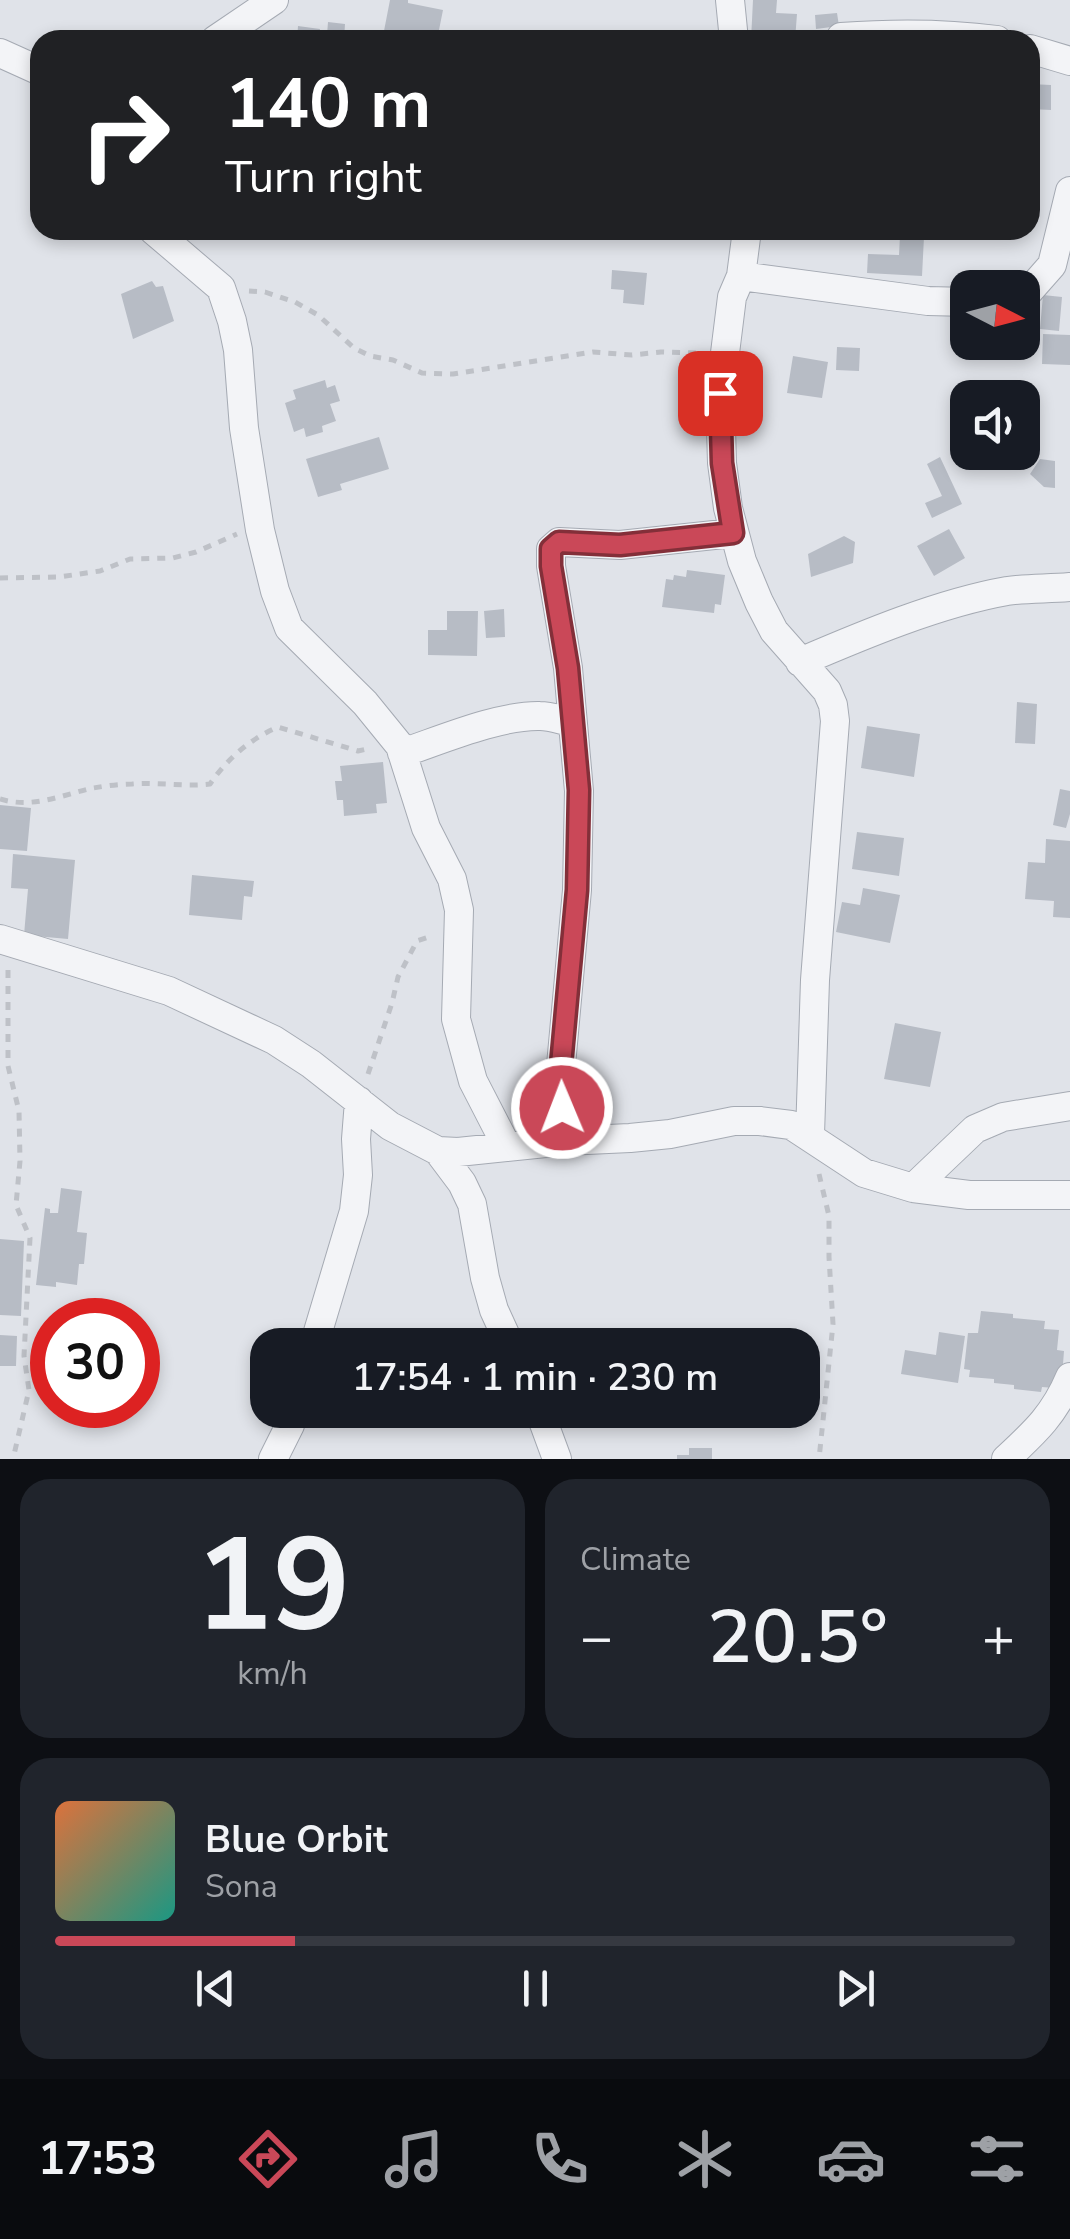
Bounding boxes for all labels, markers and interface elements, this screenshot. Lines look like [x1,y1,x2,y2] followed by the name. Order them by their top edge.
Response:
[225,56,431,152] text: 140 m
[60,70,190,200] icon: right
[225,147,422,208] text: Turn right
[950,270,1040,360] north arrow
[950,270,1040,470] map controls
[678,351,763,436] pin
[693,366,748,421] icon: arrive
[950,380,1040,470] button: sound
[510,1056,614,1160] position arrow
[30,1298,160,1428] speed limit sign: 30
[352,1352,718,1403] text: 17:54 · 1 min · 230 m
[194,1498,351,1675] text: 19
[580,1538,691,1581] text: Climate
[707,1586,888,1688] text: 20.5°
[580,1600,613,1675] text: −
[982,1600,1015,1675] text: +
[237,1652,308,1695] text: km/h
[205,1814,388,1865] text: Blue Orbit
[205,1865,278,1908] text: Sona
[188,1961,243,2016] icon: previous
[508,1961,563,2016] icon: pause
[828,1961,883,2016] icon: next
[233,2124,303,2194] icon: directions
[379,2124,449,2194] icon: music
[525,2124,595,2194] icon: phone
[670,2124,740,2194] icon: climate
[816,2124,886,2194] icon: car
[962,2124,1032,2194] icon: filters
[38,2129,157,2190] text: 17:53

